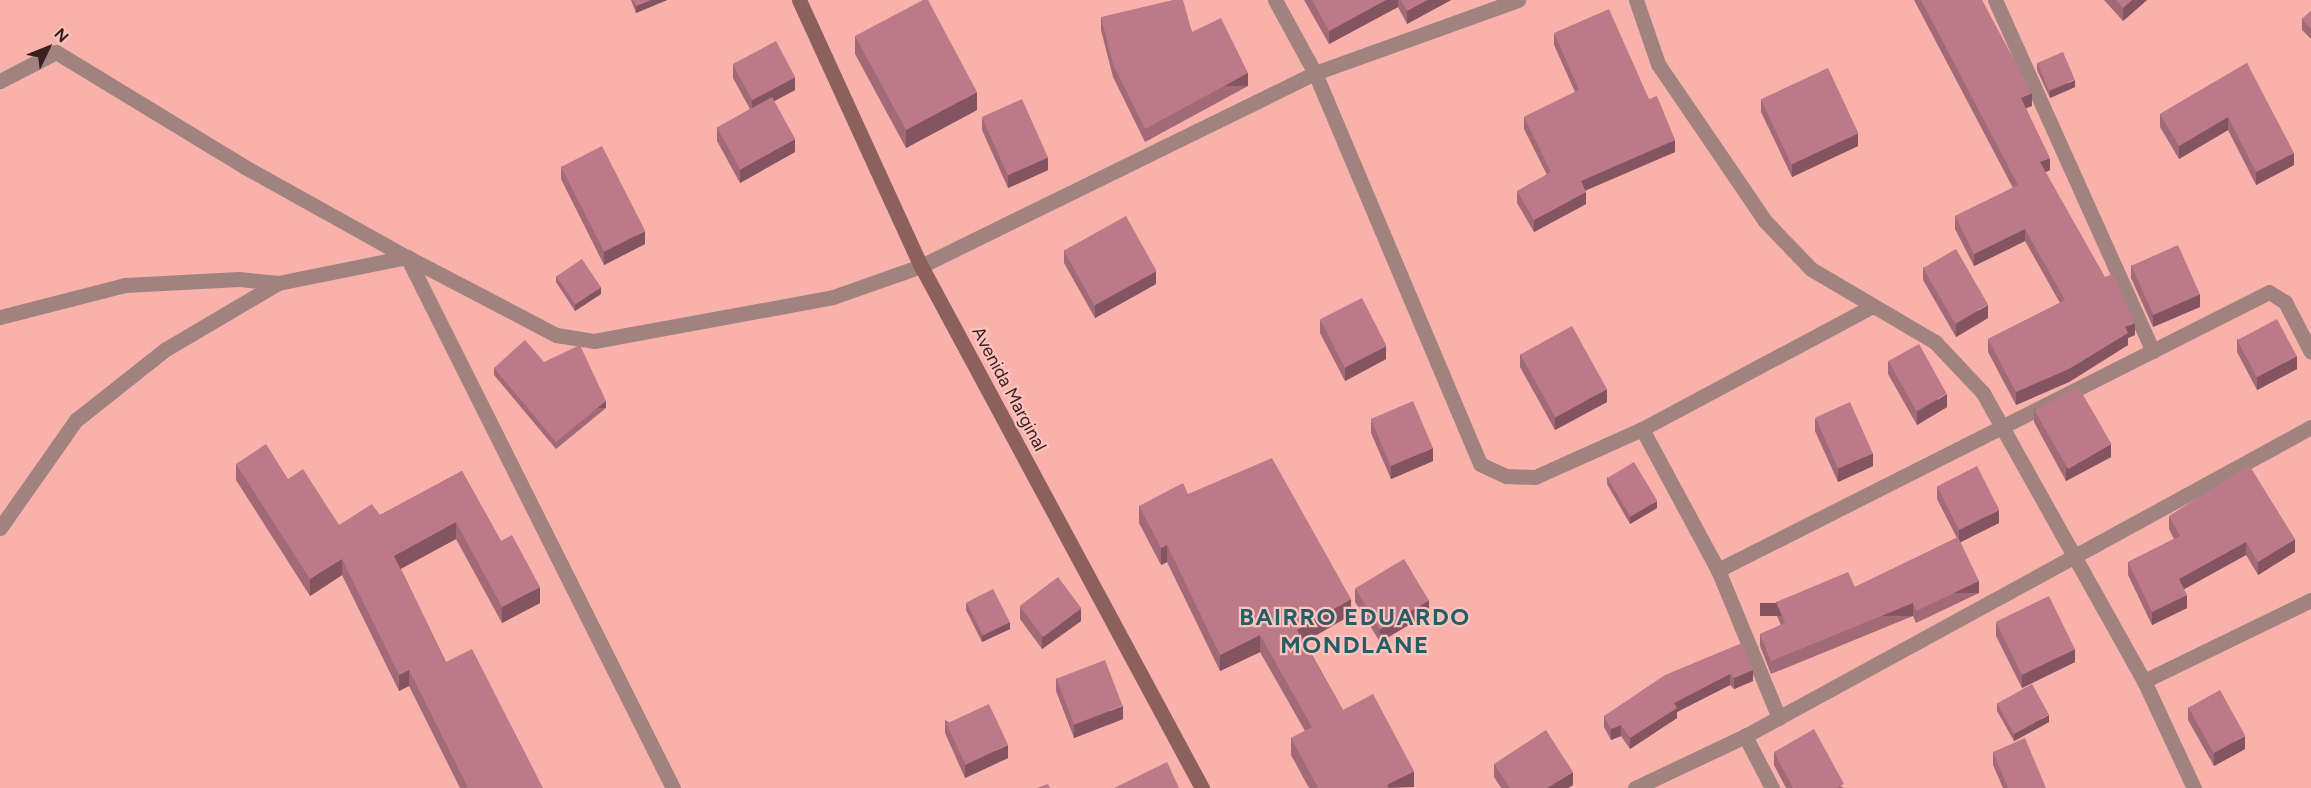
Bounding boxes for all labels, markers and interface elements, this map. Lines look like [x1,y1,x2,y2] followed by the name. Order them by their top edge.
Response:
[18,18,78,78] north arrow
[50,24,73,46] text: N
[967,323,1051,455] street label: Avenida Marginal
[1239,603,1471,659] district label: BAIRRO EDUARDO MONDLANE

